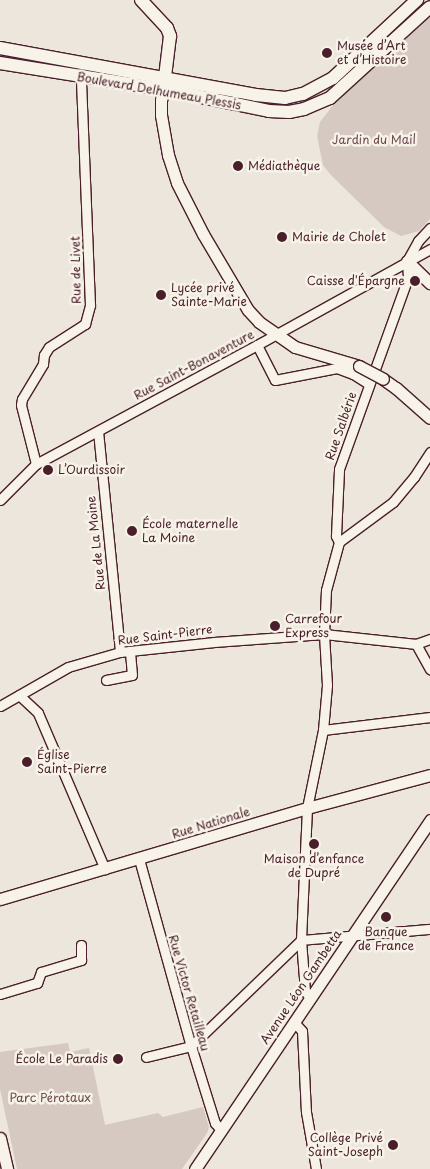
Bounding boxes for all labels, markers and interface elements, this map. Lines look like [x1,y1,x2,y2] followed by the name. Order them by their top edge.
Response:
[337,39,406,67] place label: Musée d’Art et d’Histoire
[321,47,333,59] marker: Musée d’Art et d’Histoire
[76,69,242,113] street label: Boulevard Delhumeau Plessis
[332,133,416,147] park label: Jardin du Mail
[248,159,320,173] place label: Médiathèque
[232,160,244,172] marker: Médiathèque
[292,230,387,244] place label: Mairie de Cholet
[276,231,288,243] marker: Mairie de Cholet
[68,235,84,305] street label: Rue de Livet
[306,274,405,288] place label: Caisse d'Épargne
[409,275,421,287] marker: Caisse d'Épargne
[171,281,247,309] place label: Lycée privé Sainte-Marie
[155,289,167,301] marker: Lycée privé Sainte-Marie
[131,327,257,403] street label: Rue Saint-Bonaventure
[322,390,360,462] street label: Rue Salbérie
[58,463,125,477] place label: L’Ourdissoir
[42,464,54,476] marker: L’Ourdissoir
[84,494,108,592] street label: Rue de La Moine
[142,517,239,545] place label: École maternelle La Moine
[126,525,138,537] marker: École maternelle La Moine
[285,612,342,640] place label: Carrefour Express
[269,620,281,632] marker: Carrefour Express
[116,622,214,648] street label: Rue Saint-Pierre
[37,748,107,776] place label: Église Saint-Pierre
[21,756,33,768] marker: Église Saint-Pierre
[170,804,252,842] street label: Rue Nationale
[308,838,320,850] marker: Maison d’enfance de Dupré
[264,852,364,880] place label: Maison d’enfance de Dupré
[380,911,392,923] marker: Banque de France
[358,925,414,953] place label: Banque de France
[258,927,344,1047] street label: Avenue Léon Gambetta
[165,932,213,1054] street label: Rue Victor Retailleau
[15,1052,108,1066] place label: École Le Paradis
[112,1053,124,1065] marker: École Le Paradis
[10,1091,90,1105] park label: Parc Pérotaux
[308,1131,383,1159] place label: Collège Privé Saint-Joseph
[387,1139,399,1151] marker: Collège Privé Saint-Joseph

